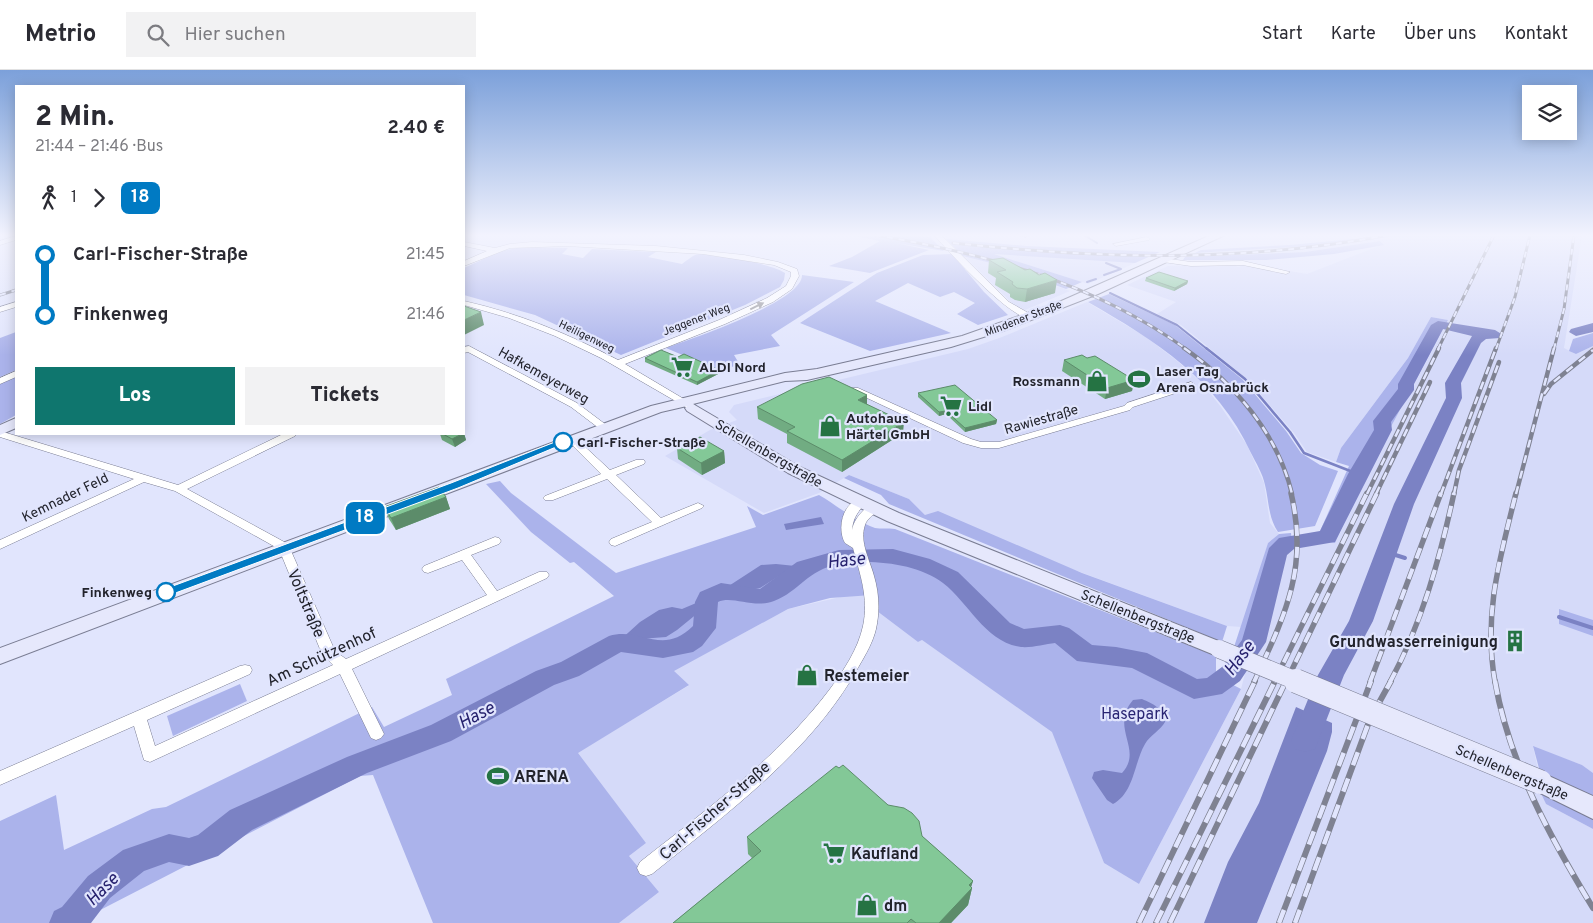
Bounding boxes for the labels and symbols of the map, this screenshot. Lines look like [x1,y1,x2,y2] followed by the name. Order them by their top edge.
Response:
[983,298,1064,340] street label: Mindener Straße
[661,301,732,339] street label: Jeggener Weg
[750,302,765,310] one-way arrow
[556,317,617,356] street label: Heiligenweg
[495,344,592,408] street label: Hafkemeyerweg
[669,354,695,380] supermarket icon: ALDI Nord
[699,360,766,377] place label: ALDI Nord
[1156,364,1269,397] place label: Laser Tag Arena Osnabrück
[1126,366,1152,392] sports icon: Laser Tag Arena Osnabrück
[1084,368,1110,394] shop icon: Rossmann
[1012,374,1080,391] place label: Rossmann
[938,393,964,419] supermarket icon: Lidl
[968,399,992,416] place label: Lidl
[1002,402,1080,439] street label: Rawiestraße
[846,411,930,444] place label: Autohaus Härtel GmbH
[817,413,843,439] shop icon: Autohaus Härtel GmbH
[711,417,825,492] street label: Schellenbergstraße
[553,432,573,452] marker: Carl-Fischer-Straße
[577,435,706,452] place label: Carl-Fischer-Straße
[20,470,112,527] street label: Kemnader Feld
[342,502,388,534] line badge: 18
[826,548,867,575] water label: Hase
[282,567,329,641] street label: Voltstraße
[156,582,176,602] marker: Finkenweg
[82,585,152,602] place label: Finkenweg
[1078,587,1197,648] street label: Schellenbergstraße
[264,623,380,692] street label: Am Schützenhof
[1502,628,1528,654] building icon: Grundwasserreinigung
[1329,633,1498,653] place label: Grundwasserreinigung
[1220,636,1261,681] water label: Hase
[794,662,820,688] shop icon: Restemeier
[824,667,910,687] place label: Restemeier
[455,697,500,735] water label: Hase
[1101,705,1169,725] park label: Hasepark
[1452,742,1571,805] street label: Schellenbergstraße
[656,758,775,865] street label: Carl-Fischer-Straße
[485,763,511,789] sports icon: ARENA
[514,768,569,788] place label: ARENA
[821,840,847,866] supermarket icon: Kaufland
[851,845,919,865] place label: Kaufland
[81,868,125,912] water label: Hase
[854,892,880,918] shop icon: dm
[884,897,907,917] place label: dm

